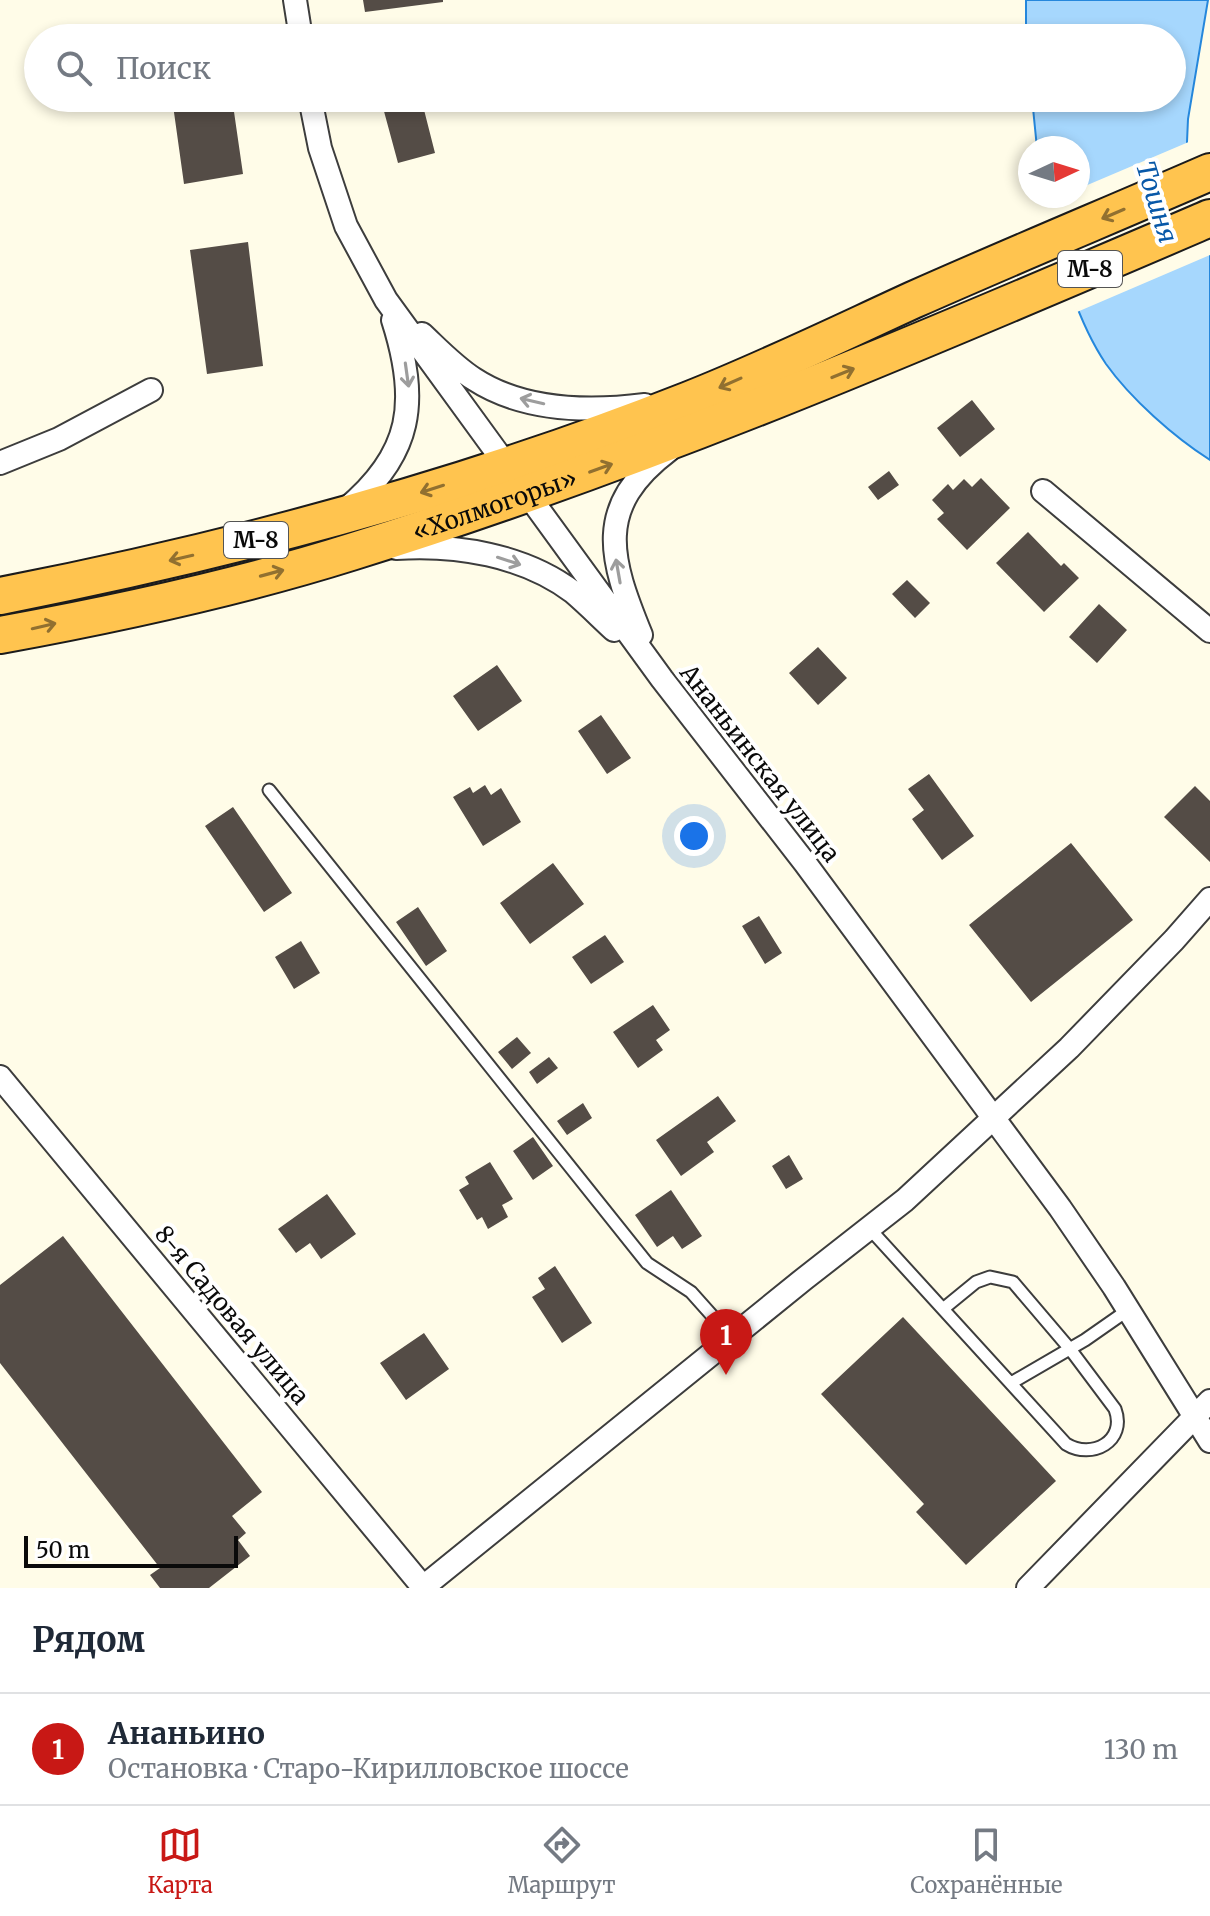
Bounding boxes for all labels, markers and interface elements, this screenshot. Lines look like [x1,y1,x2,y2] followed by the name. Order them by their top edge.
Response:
[24,24,1186,112] search box
[52,46,96,90] icon: search
[116,49,211,87] text: Поиск
[1018,136,1090,208] north arrow
[1129,157,1185,247] water label: Тошня
[1101,208,1125,223] one-way arrow
[1058,251,1122,287] road number: М-8
[400,362,415,387] one-way arrow
[830,364,855,379] one-way arrow
[718,376,742,391] one-way arrow
[519,392,545,407] one-way arrow
[588,459,613,474] one-way arrow
[408,462,581,547] street label: «Холмогоры»
[420,483,445,498] one-way arrow
[224,522,288,558] road number: М-8
[169,551,195,566] one-way arrow
[496,555,521,570] one-way arrow
[610,559,625,584] one-way arrow
[259,565,284,580] one-way arrow
[30,618,56,633] one-way arrow
[673,657,847,868] street label: Ананьинская улица
[674,816,714,856] your location
[148,1219,316,1411] street label: 8-я Садовая улица
[700,1309,752,1375] pin: 1
[24,1532,238,1568] scale bar
[36,1536,90,1564] text: 50 m
[32,1619,145,1661] text: Рядом
[108,1714,265,1752] text: Ананьино
[52,1733,64,1766] text: 1
[1104,1733,1178,1766] text: 130 m
[108,1752,629,1785] text: Остановка · Старо-Кирилловское шоссе
[147,1823,213,1899] tab: Карта
[508,1823,616,1899] tab: Маршрут
[910,1823,1063,1899] tab: Сохранённые

